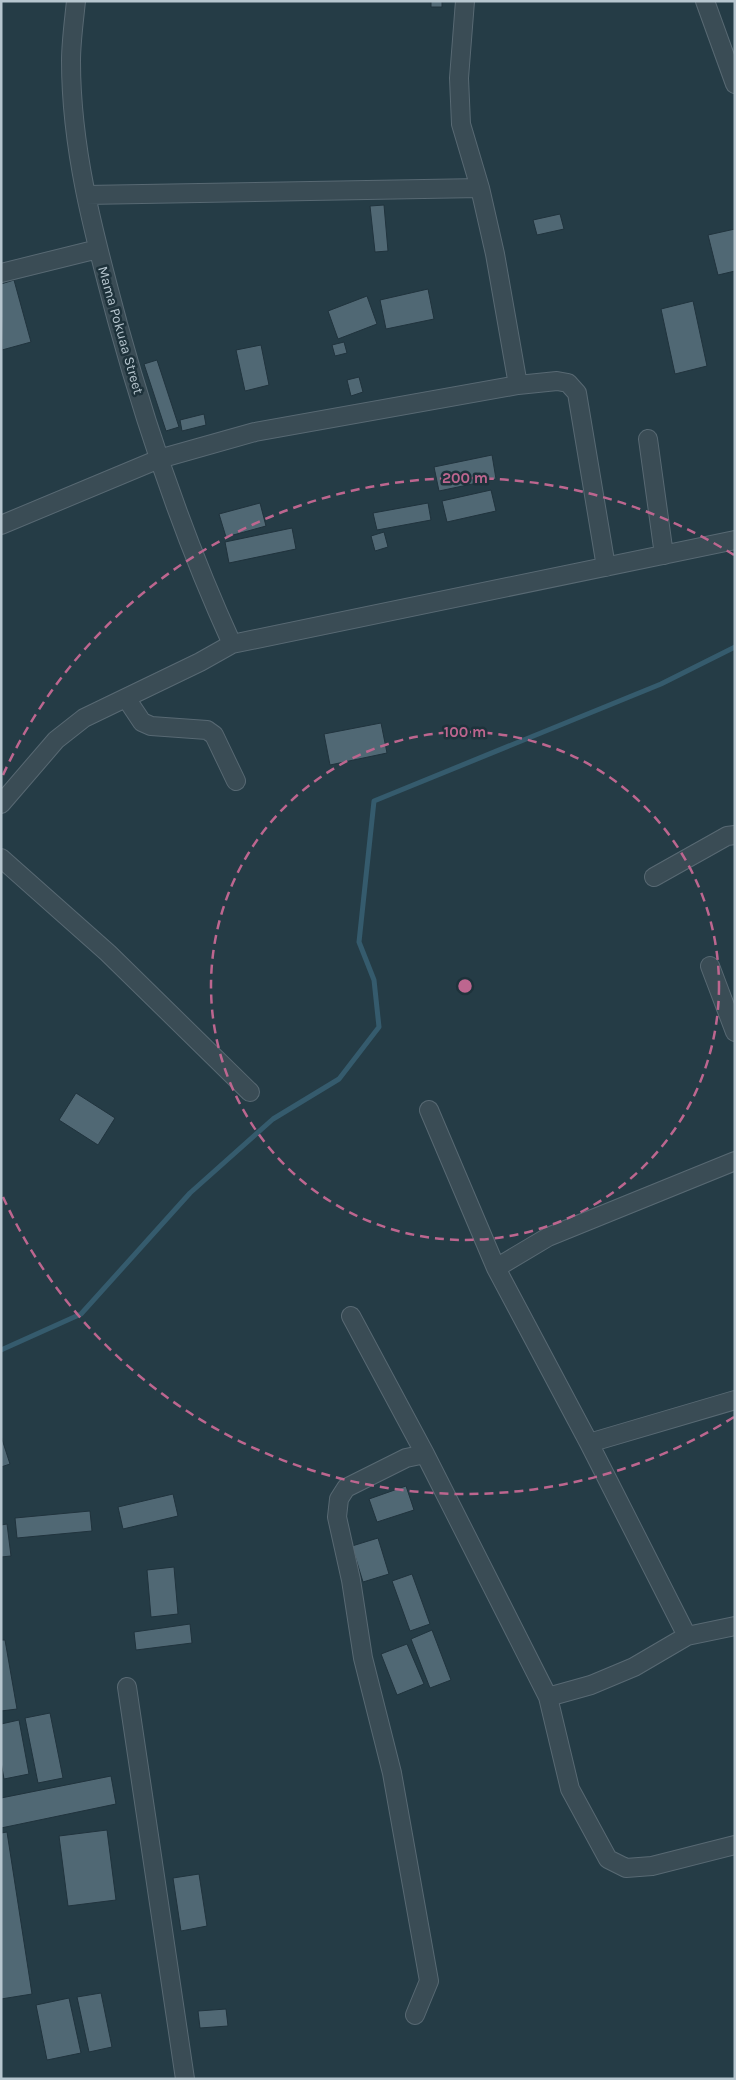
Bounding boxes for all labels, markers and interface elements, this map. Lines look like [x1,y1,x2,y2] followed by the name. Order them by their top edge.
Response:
[94,264,147,396] street label: Mama Pokuaa Street
[442,469,488,487] text: 200 m
[444,723,486,741] text: 100 m
[456,977,474,995] centre of rings

